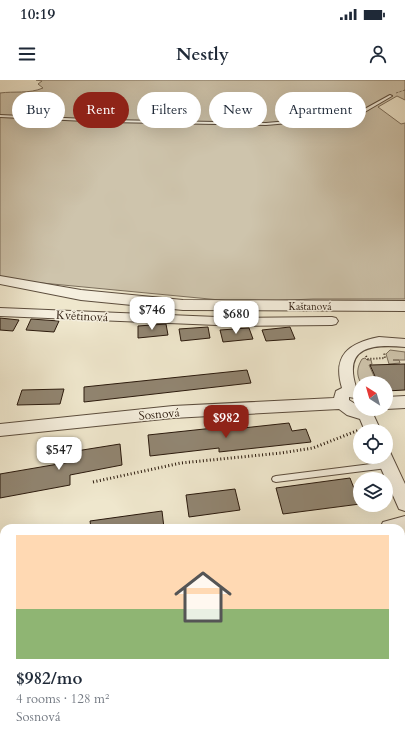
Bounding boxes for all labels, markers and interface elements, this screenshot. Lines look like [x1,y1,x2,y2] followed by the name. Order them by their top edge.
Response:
[20,4,55,24] text: 10:19
[176,42,229,67] text: Nestly
[16,43,38,65] icon: menu
[367,43,389,65] icon: person
[12,92,65,128] chip: Buy
[73,92,129,128] chip: Rent
[137,92,201,128] chip: Filters
[209,92,267,128] chip: New
[275,92,366,128] chip: Apartment
[128,297,176,331] pin: $746
[288,300,332,314] street label: Kaštanová
[139,301,165,319] text: $746
[212,301,260,335] pin: $680
[223,305,249,323] text: $680
[56,307,109,325] street label: Květinová
[353,376,393,416] north arrow
[353,376,393,512] map controls
[138,404,181,424] street label: Sosnová
[202,405,250,439] pin: $982
[213,409,239,427] text: $982
[353,424,393,464] button: locate
[35,437,83,471] pin: $547
[46,441,72,459] text: $547
[353,472,393,512] button: layers
[167,561,239,633] icon: home
[16,667,82,690] text: $982/mo
[16,690,109,708] text: 4 rooms · 128 m²
[16,708,61,726] text: Sosnová

